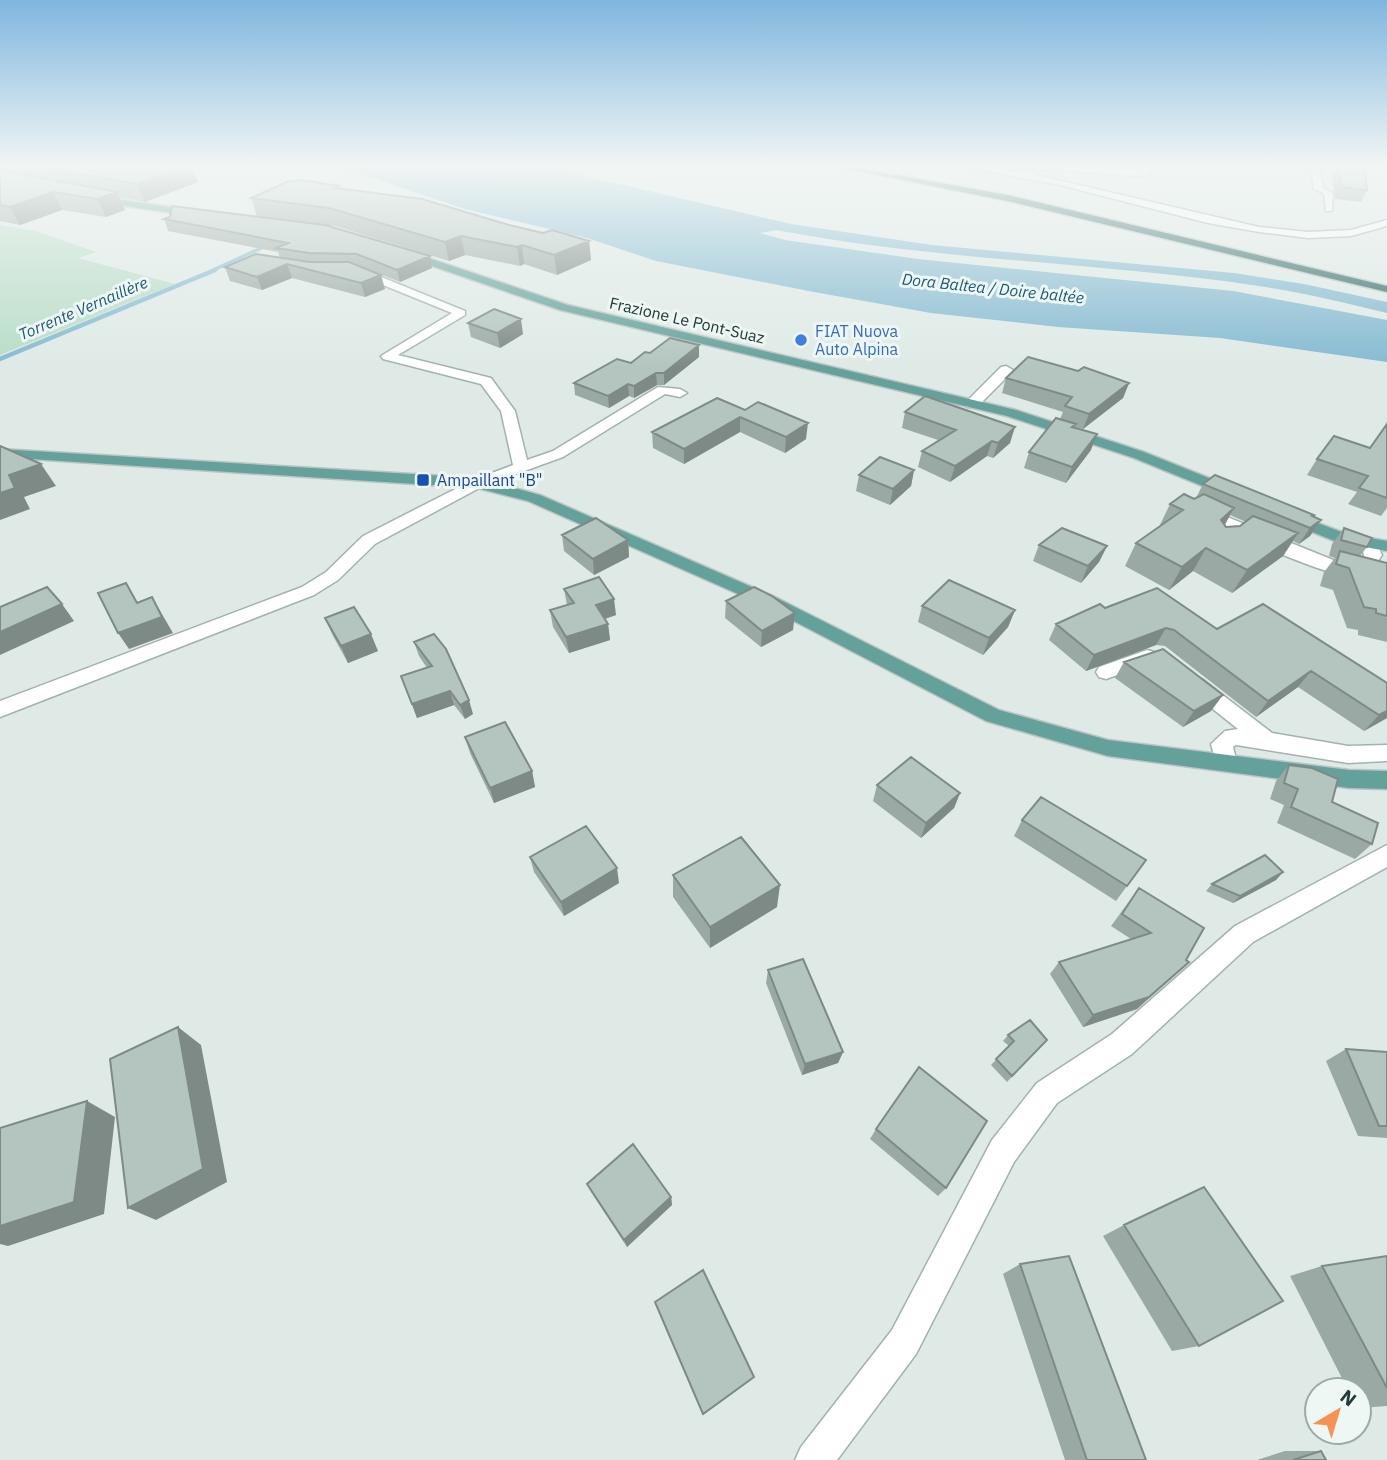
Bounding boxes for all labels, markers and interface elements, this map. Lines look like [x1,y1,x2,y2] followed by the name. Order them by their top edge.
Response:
[901,268,1085,308] water label: Dora Baltea / Doire baltée
[15,272,151,344] water label: Torrente Vernaillère
[608,292,766,348] street label: Frazione Le Pont-Suaz
[815,321,899,359] place label: FIAT Nuova Auto Alpina
[793,332,809,348] marker: FIAT Nuova Auto Alpina
[437,470,543,490] place label: Ampaillant "B"
[415,472,431,488] marker: Ampaillant "B"
[1303,1376,1373,1446] north arrow
[1336,1384,1361,1411] text: N

